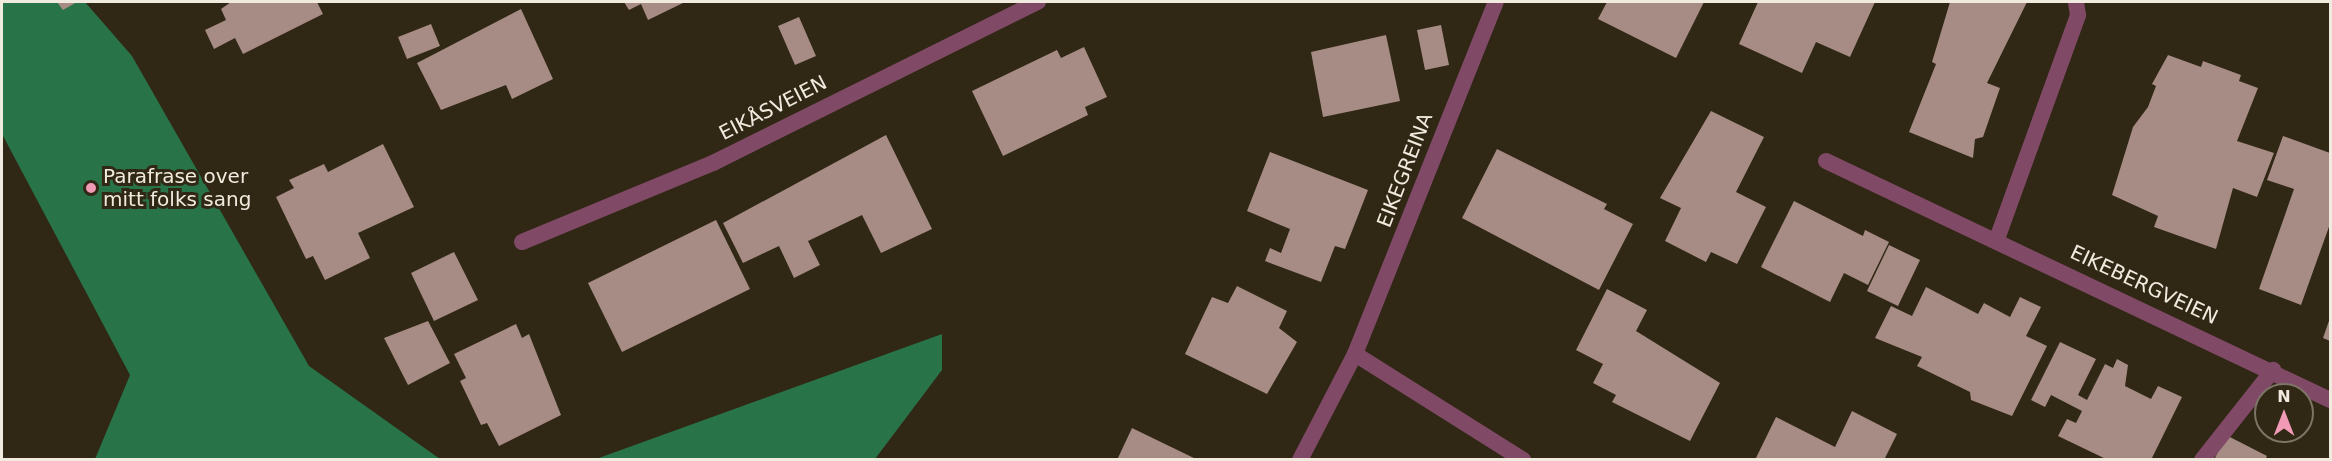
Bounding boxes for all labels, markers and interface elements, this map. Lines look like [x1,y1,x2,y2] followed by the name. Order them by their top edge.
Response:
[715,71,831,145] street label: EIKÅSVEIEN
[1372,109,1438,231] street label: EIKEGREINA
[103,164,251,211] place label: Parafrase over mitt folks sang
[84,181,98,195] marker: Parafrase over mitt folks sang
[2066,240,2222,330] street label: EIKEBERGVEIEN
[2254,383,2314,443] north arrow
[2277,387,2291,406] text: N

